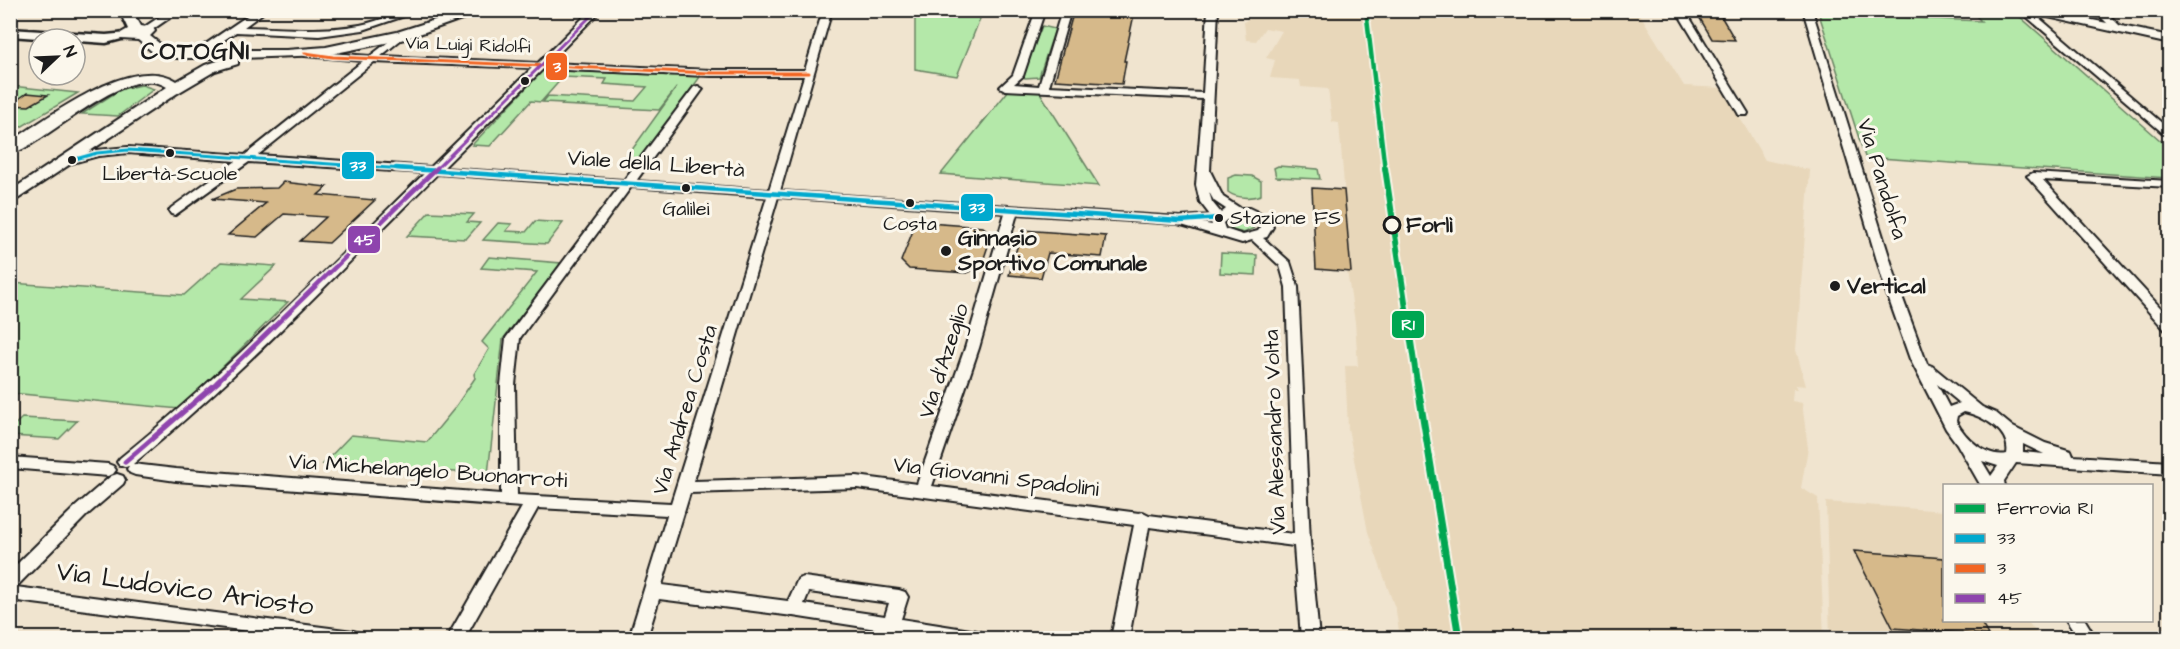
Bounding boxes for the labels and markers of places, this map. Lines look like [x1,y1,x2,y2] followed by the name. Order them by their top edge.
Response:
[519,75,531,87] unlabelled marker
[164,147,176,159] marker: Libertà-Scuole
[66,154,78,166] unlabelled marker
[102,160,238,188] place label: Libertà-Scuole
[680,182,692,194] marker: Galilei
[662,195,710,223] place label: Galilei
[904,197,916,209] marker: Costa
[1230,204,1341,232] place label: Stazione FS
[883,210,937,238] place label: Costa
[1406,210,1453,241] place label: Forlì
[1213,212,1225,224] marker: Stazione FS
[1383,216,1401,234] marker: Forlì
[957,223,1148,279] place label: Ginnasio Sportivo Comunale
[939,244,953,258] marker: Ginnasio Sportivo Comunale
[1846,271,1926,302] place label: Vertical
[1828,279,1842,293] marker: Vertical

